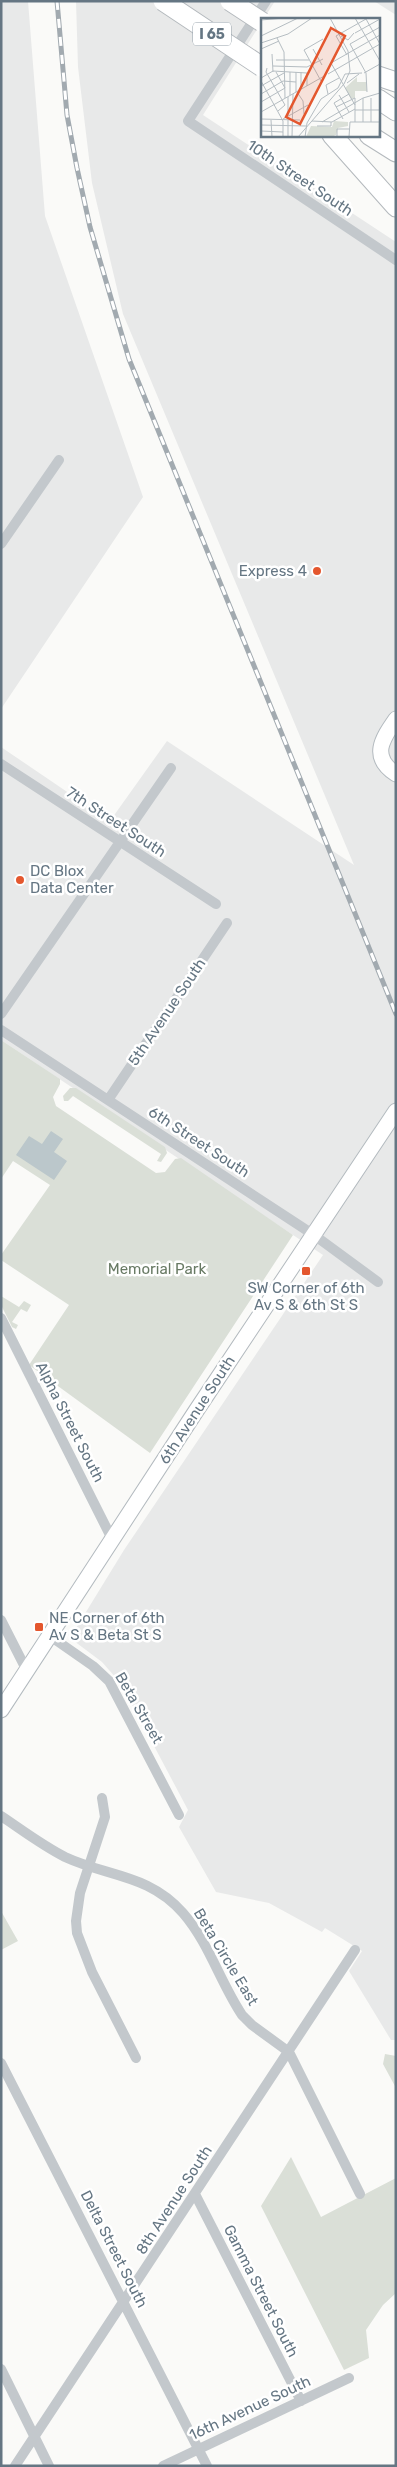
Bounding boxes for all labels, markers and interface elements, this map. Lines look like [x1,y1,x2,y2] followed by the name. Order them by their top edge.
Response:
[261,18,380,136] inset map
[193,22,231,46] road number: I 65
[244,136,356,220] street label: 10th Street South
[239,562,307,580] place label: Express 4
[311,565,323,577] marker: Express 4
[63,783,169,861] street label: 7th Street South
[30,862,114,897] place label: DC Blox Data Center
[14,874,26,886] marker: DC Blox Data Center
[124,955,210,1069] street label: 5th Avenue South
[145,1103,253,1181] street label: 6th Street South
[108,1260,206,1278] park label: Memorial Park
[300,1265,312,1277] marker: SW Corner of 6th Av S & 6th St S
[247,1279,365,1314] place label: SW Corner of 6th Av S & 6th St S
[155,1352,239,1468] street label: 6th Avenue South
[32,1359,108,1485] street label: Alpha Street South
[49,1609,165,1644] place label: NE Corner of 6th Av S & Beta St S
[33,1621,45,1633] marker: NE Corner of 6th Av S & Beta St S
[111,1669,167,1747] street label: Beta Street
[190,1905,262,2009] street label: Beta Circle East
[132,2142,216,2258] street label: 8th Avenue South
[77,2187,151,2311] street label: Delta Street South
[220,2222,302,2360] street label: Gamma Street South
[186,2372,314,2444] street label: 16th Avenue South

